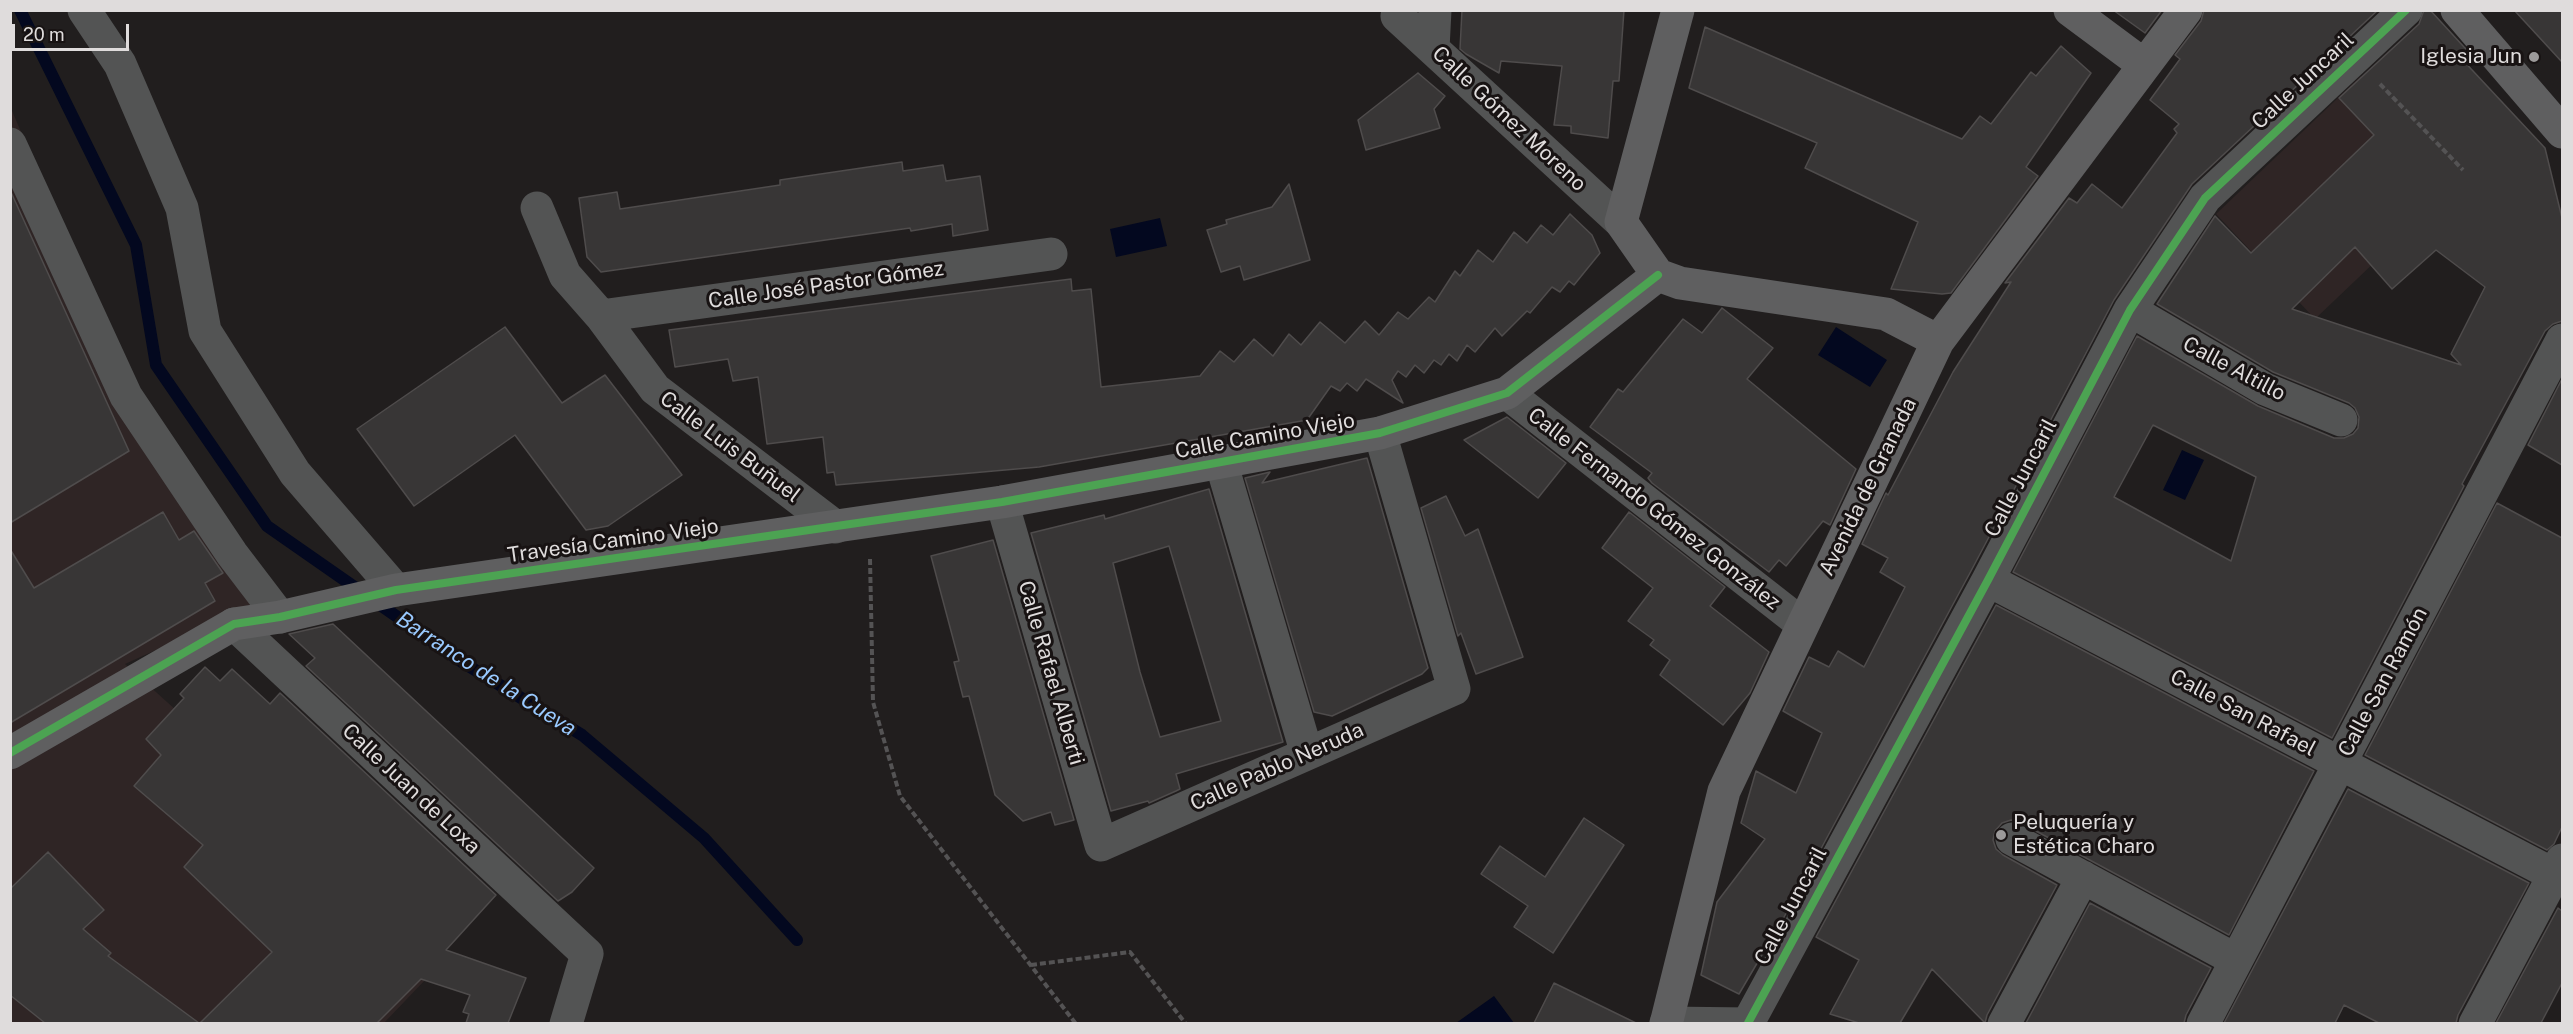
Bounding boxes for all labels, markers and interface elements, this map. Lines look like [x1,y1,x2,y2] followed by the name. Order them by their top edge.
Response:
[15,12,132,50] scale bar
[23,24,65,45] text: 20 m
[2247,27,2359,135] street label: Calle Juncaril
[1427,41,1591,197] street label: Calle Gómez Moreno
[2420,44,2522,70] place label: Iglesia Jun
[2527,50,2541,64] marker: Iglesia Jun
[707,256,945,314] street label: Calle José Pastor Gómez
[2178,331,2290,407] street label: Calle Altillo
[655,386,805,508] street label: Calle Luis Buñuel
[1814,394,1922,580] street label: Avenida de Granada
[1523,403,1785,615] street label: Calle Fernando Gómez González
[1173,408,1357,464] street label: Calle Camino Viejo
[1979,415,2063,541] street label: Calle Juncaril
[506,514,720,568] street label: Travesía Camino Viejo
[1013,578,1089,768] street label: Calle Rafael Alberti
[2333,603,2433,761] street label: Calle San Ramón
[391,606,581,742] water label: Barranco de la Cueva
[2166,664,2320,762] street label: Calle San Rafael
[1186,717,1368,817] street label: Calle Pablo Neruda
[337,719,485,859] street label: Calle Juan de Loxa
[2013,810,2155,860] place label: Peluquería y Estética Charo
[1994,828,2008,842] marker: Peluquería y Estética Charo
[1749,843,1833,969] street label: Calle Juncaril

